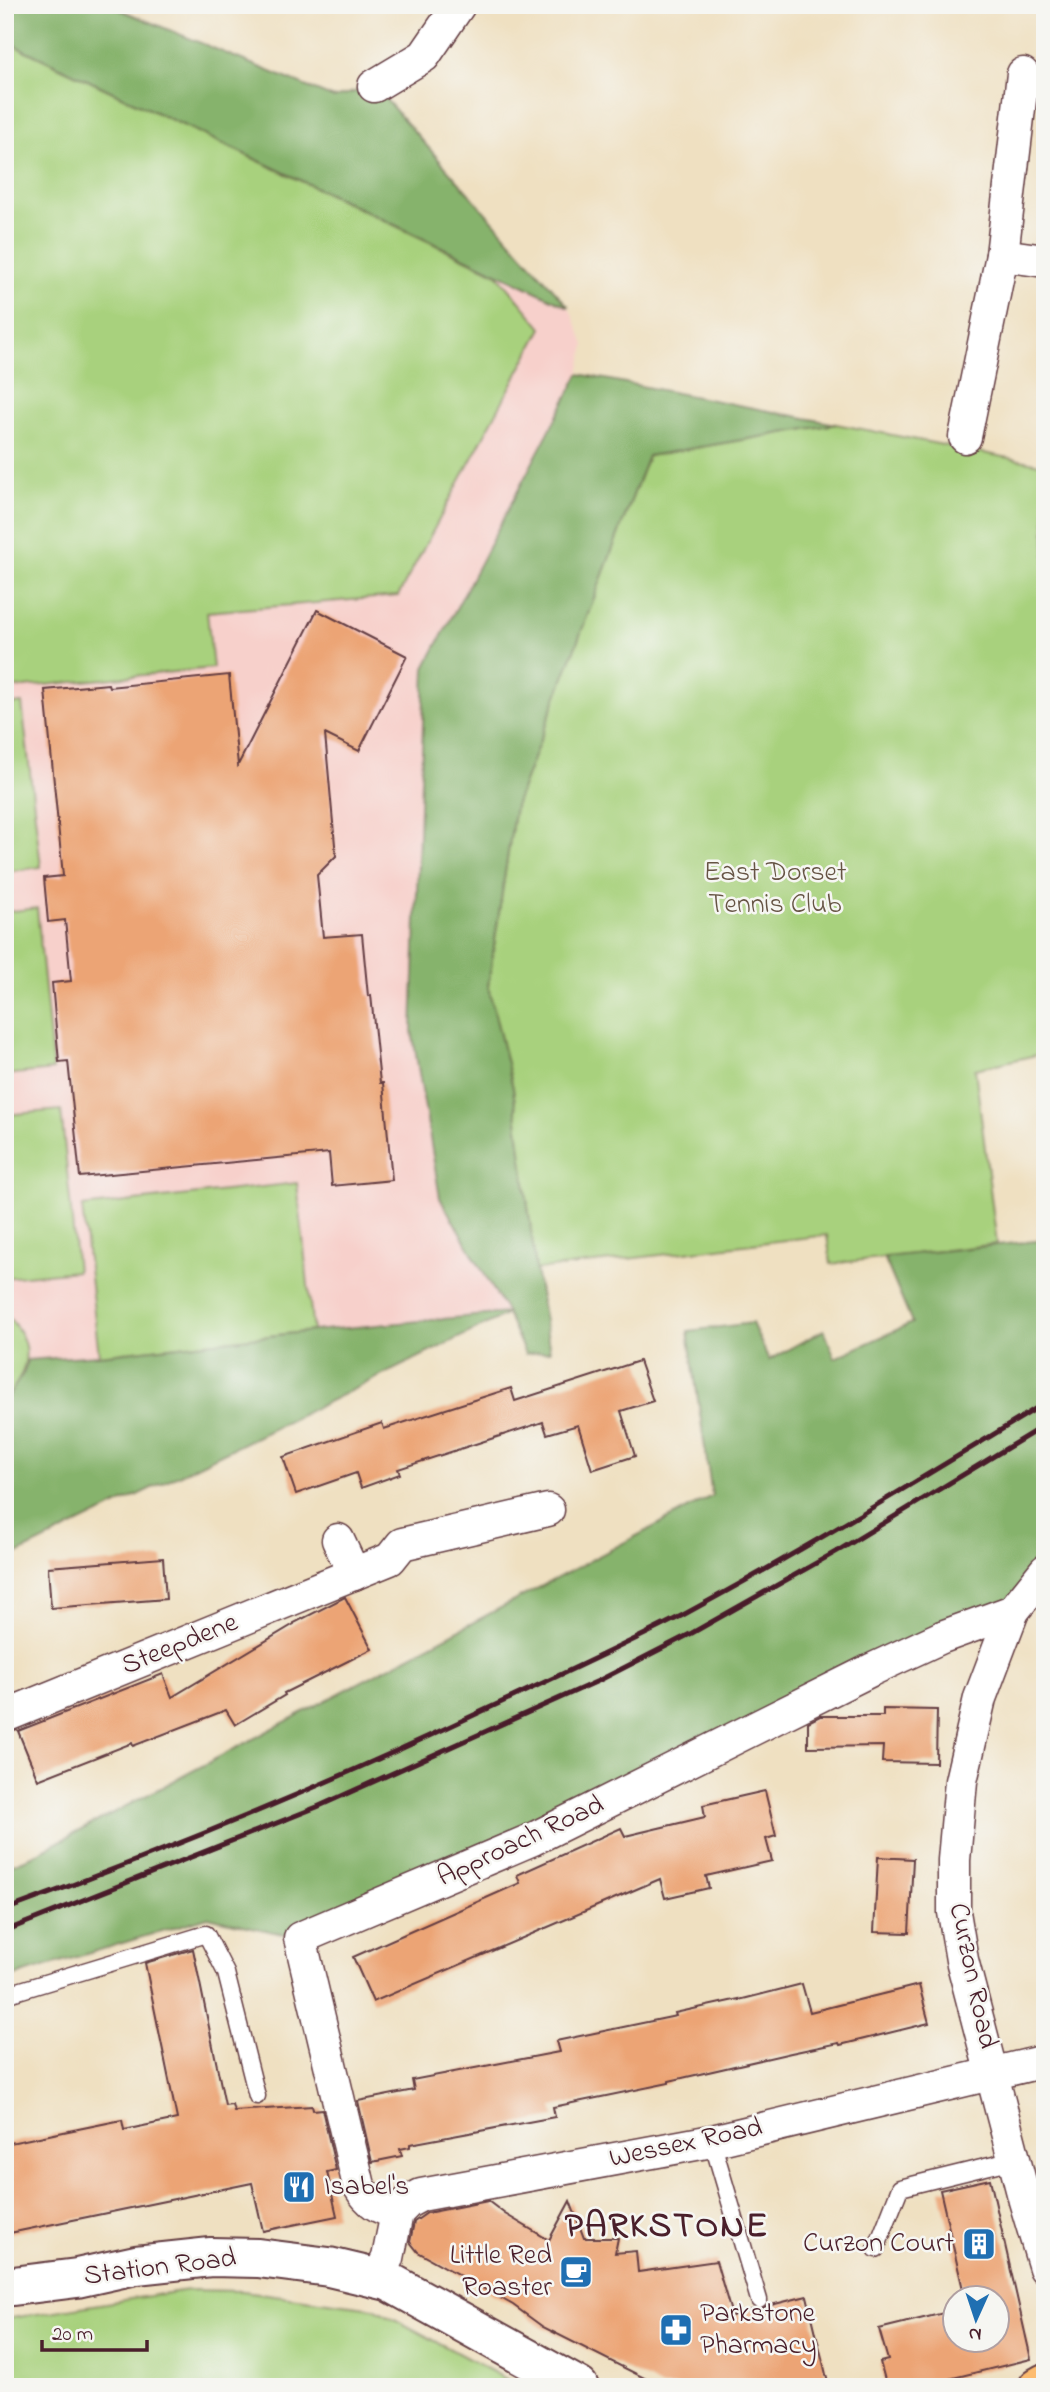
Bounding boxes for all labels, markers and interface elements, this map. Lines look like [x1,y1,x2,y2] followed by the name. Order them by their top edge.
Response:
[704,853,846,926] park label: East Dorset Tennis Club
[116,1603,245,1687] street label: Steepdene
[431,1785,611,1899] street label: Approach Road
[937,1899,1007,2053] street label: Curzon Road
[606,2108,767,2180] street label: Wessex Road
[324,2167,409,2208] place label: Isabel's
[280,2168,318,2206] restaurant icon: Isabel's
[565,2202,769,2253] district label: PARKSTONE
[803,2224,954,2265] place label: Curzon Court
[960,2225,998,2263] building icon: Curzon Court
[450,2236,552,2309] place label: Little Red Roaster
[81,2238,239,2298] street label: Station Road
[557,2253,595,2291] cafe icon: Little Red Roaster
[942,2284,1012,2354] north arrow
[700,2294,816,2367] place label: Parkstone Pharmacy
[42,2308,147,2352] scale bar
[657,2311,695,2349] pharmacy icon: Parkstone Pharmacy
[52,2320,93,2350] text: 20 m
[968,2320,982,2347] text: N

